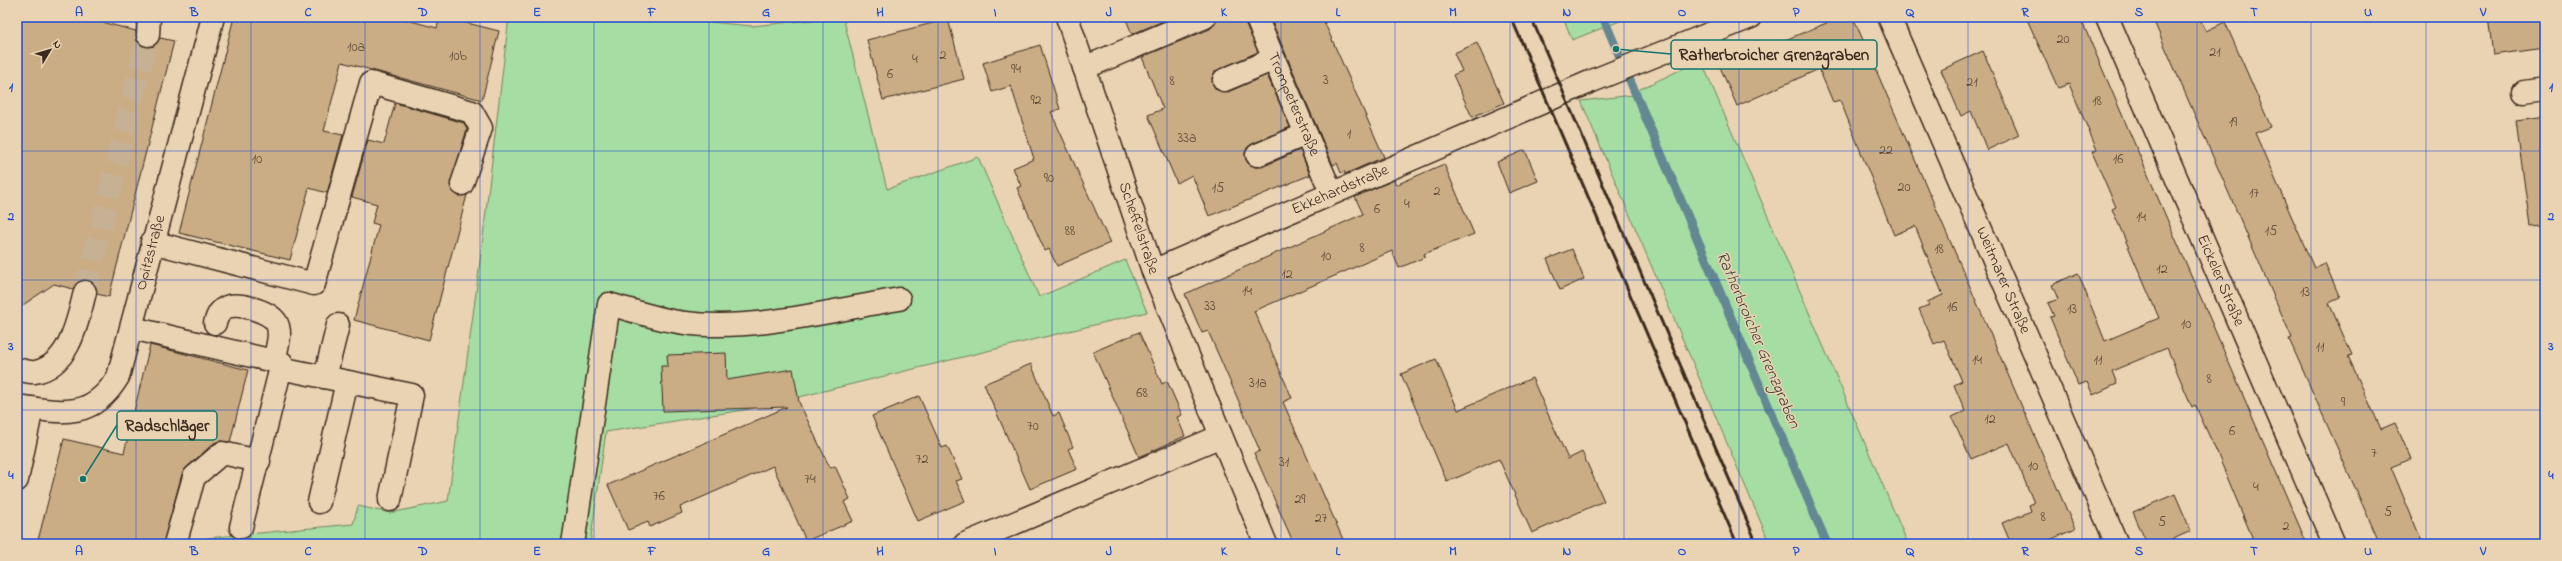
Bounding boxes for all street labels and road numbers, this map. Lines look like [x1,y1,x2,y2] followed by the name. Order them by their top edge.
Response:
[1261,49,1327,161] street label: Trompeterstraße
[1288,158,1393,222] street label: Ekkehardstraße
[1112,179,1166,278] street label: Scheffelstraße
[129,212,172,293] street label: Opitzstraße
[1969,223,2037,339] street label: Weitmarer Straße
[2190,231,2251,331] street label: Eickeler Straße

